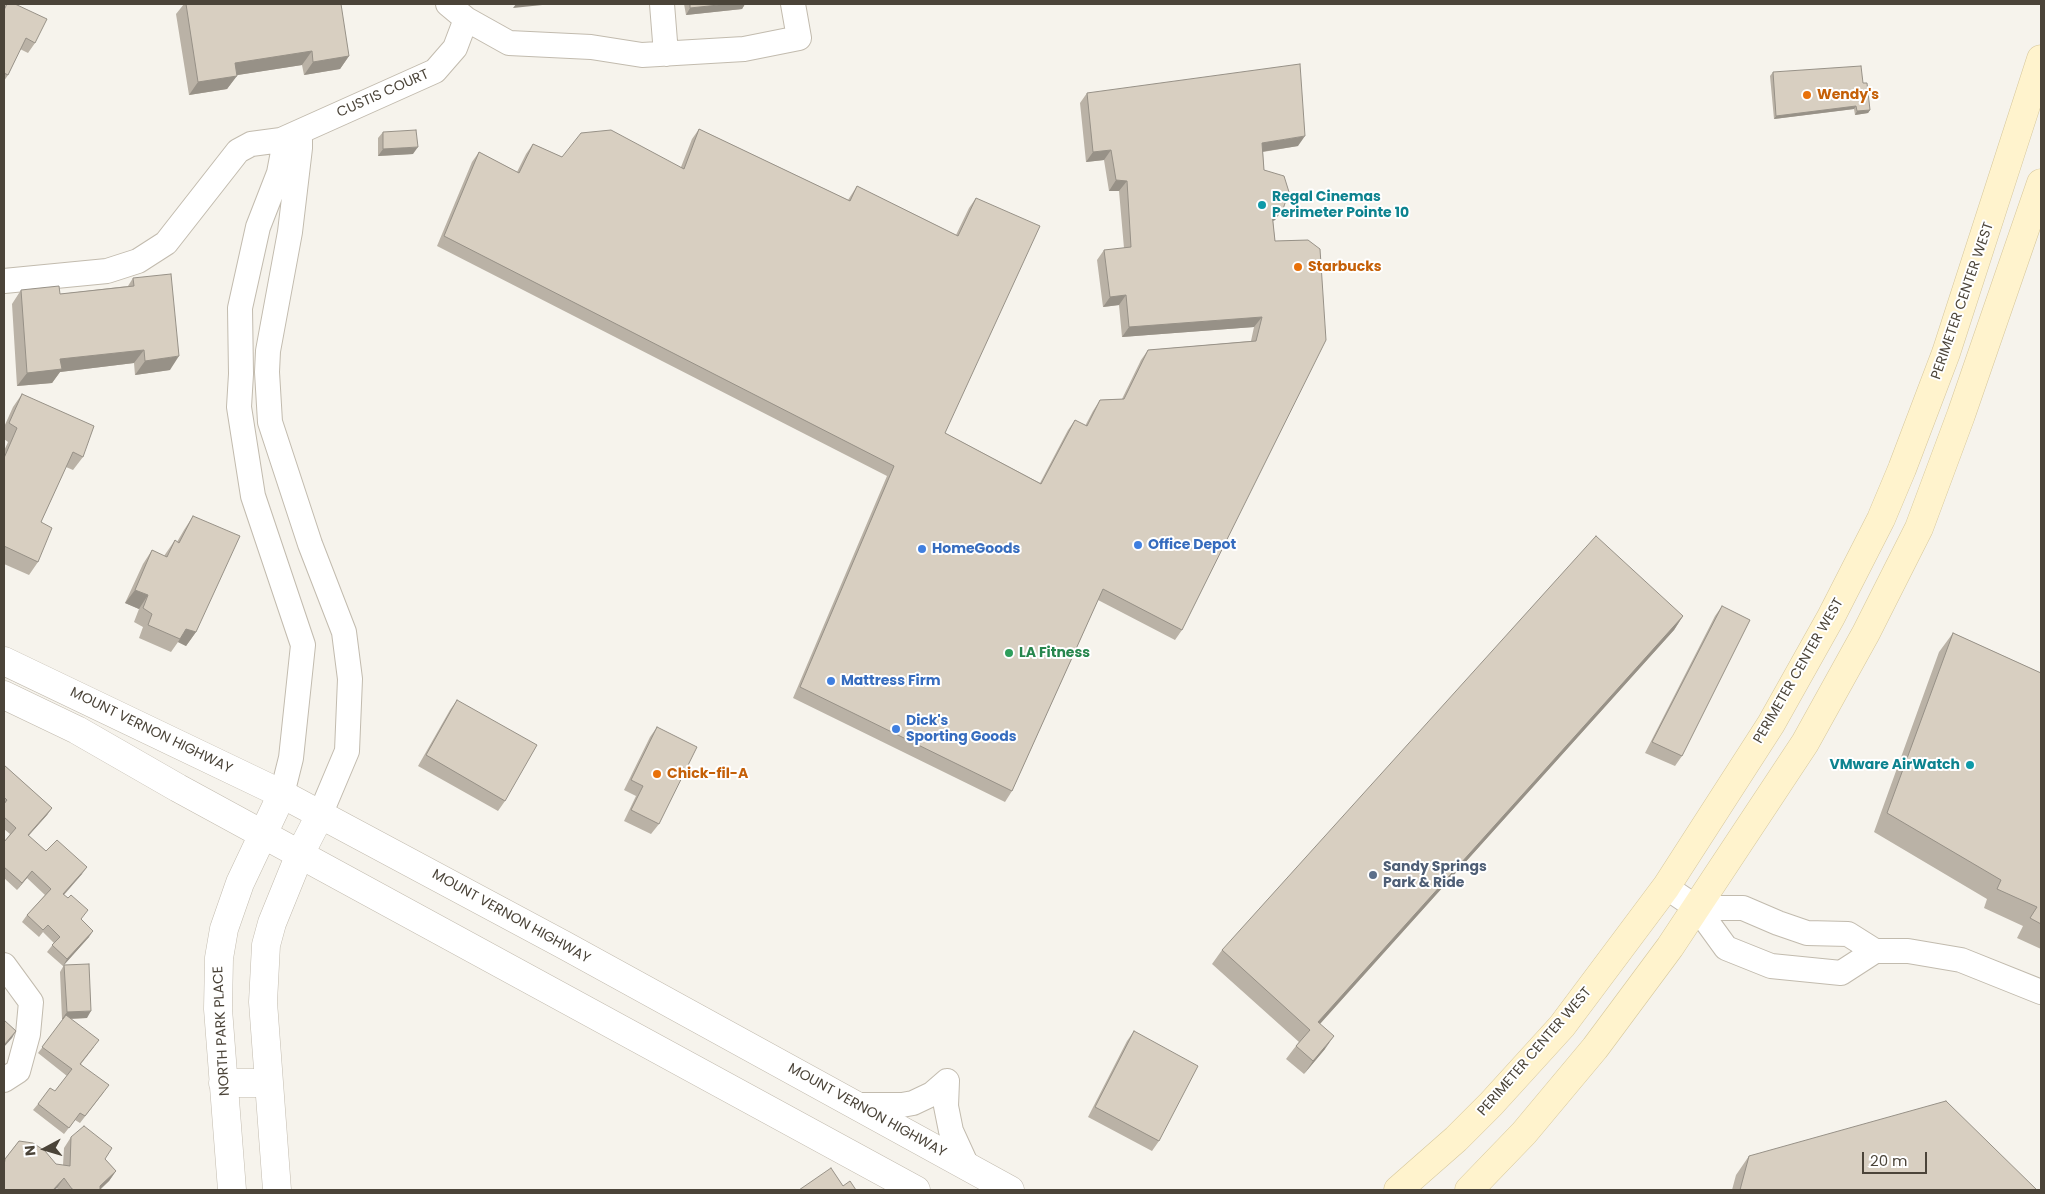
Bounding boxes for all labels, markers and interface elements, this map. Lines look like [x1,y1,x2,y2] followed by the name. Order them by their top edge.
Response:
[334,66,432,122] street label: CUSTIS COURT
[1817,87,1879,103] place label: Wendy's
[1801,89,1813,101] marker: Wendy's
[1272,189,1409,222] place label: Regal Cinemas Perimeter Pointe 10
[1256,199,1268,211] marker: Regal Cinemas Perimeter Pointe 10
[1928,220,1998,382] street label: PERIMETER CENTER WEST
[1308,259,1382,275] place label: Starbucks
[1292,261,1304,273] marker: Starbucks
[1148,537,1236,553] place label: Office Depot
[1132,539,1144,551] marker: Office Depot
[932,541,1020,557] place label: HomeGoods
[916,543,928,555] marker: HomeGoods
[1750,595,1848,747] street label: PERIMETER CENTER WEST
[1019,645,1090,661] place label: LA Fitness
[1003,647,1015,659] marker: LA Fitness
[841,673,941,689] place label: Mattress Firm
[825,675,837,687] marker: Mattress Firm
[67,684,235,778] street label: MOUNT VERNON HIGHWAY
[906,713,1017,746] place label: Dick's Sporting Goods
[890,723,902,735] marker: Dick's Sporting Goods
[1829,757,1960,773] place label: VMware AirWatch
[1964,759,1976,771] marker: VMware AirWatch
[667,766,748,782] place label: Chick-fil-A
[651,768,663,780] marker: Chick-fil-A
[1383,859,1487,892] place label: Sandy Springs Park & Ride
[429,866,593,968] street label: MOUNT VERNON HIGHWAY
[1367,869,1379,881] marker: Sandy Springs Park & Ride
[210,966,234,1096] street label: NORTH PARK PLACE
[1475,984,1595,1120] street label: PERIMETER CENTER WEST
[785,1060,949,1162] street label: MOUNT VERNON HIGHWAY
[20,1124,70,1174] north arrow
[1865,1142,1930,1174] scale bar
[20,1144,41,1157] text: N
[1870,1150,1908,1171] text: 20 m

